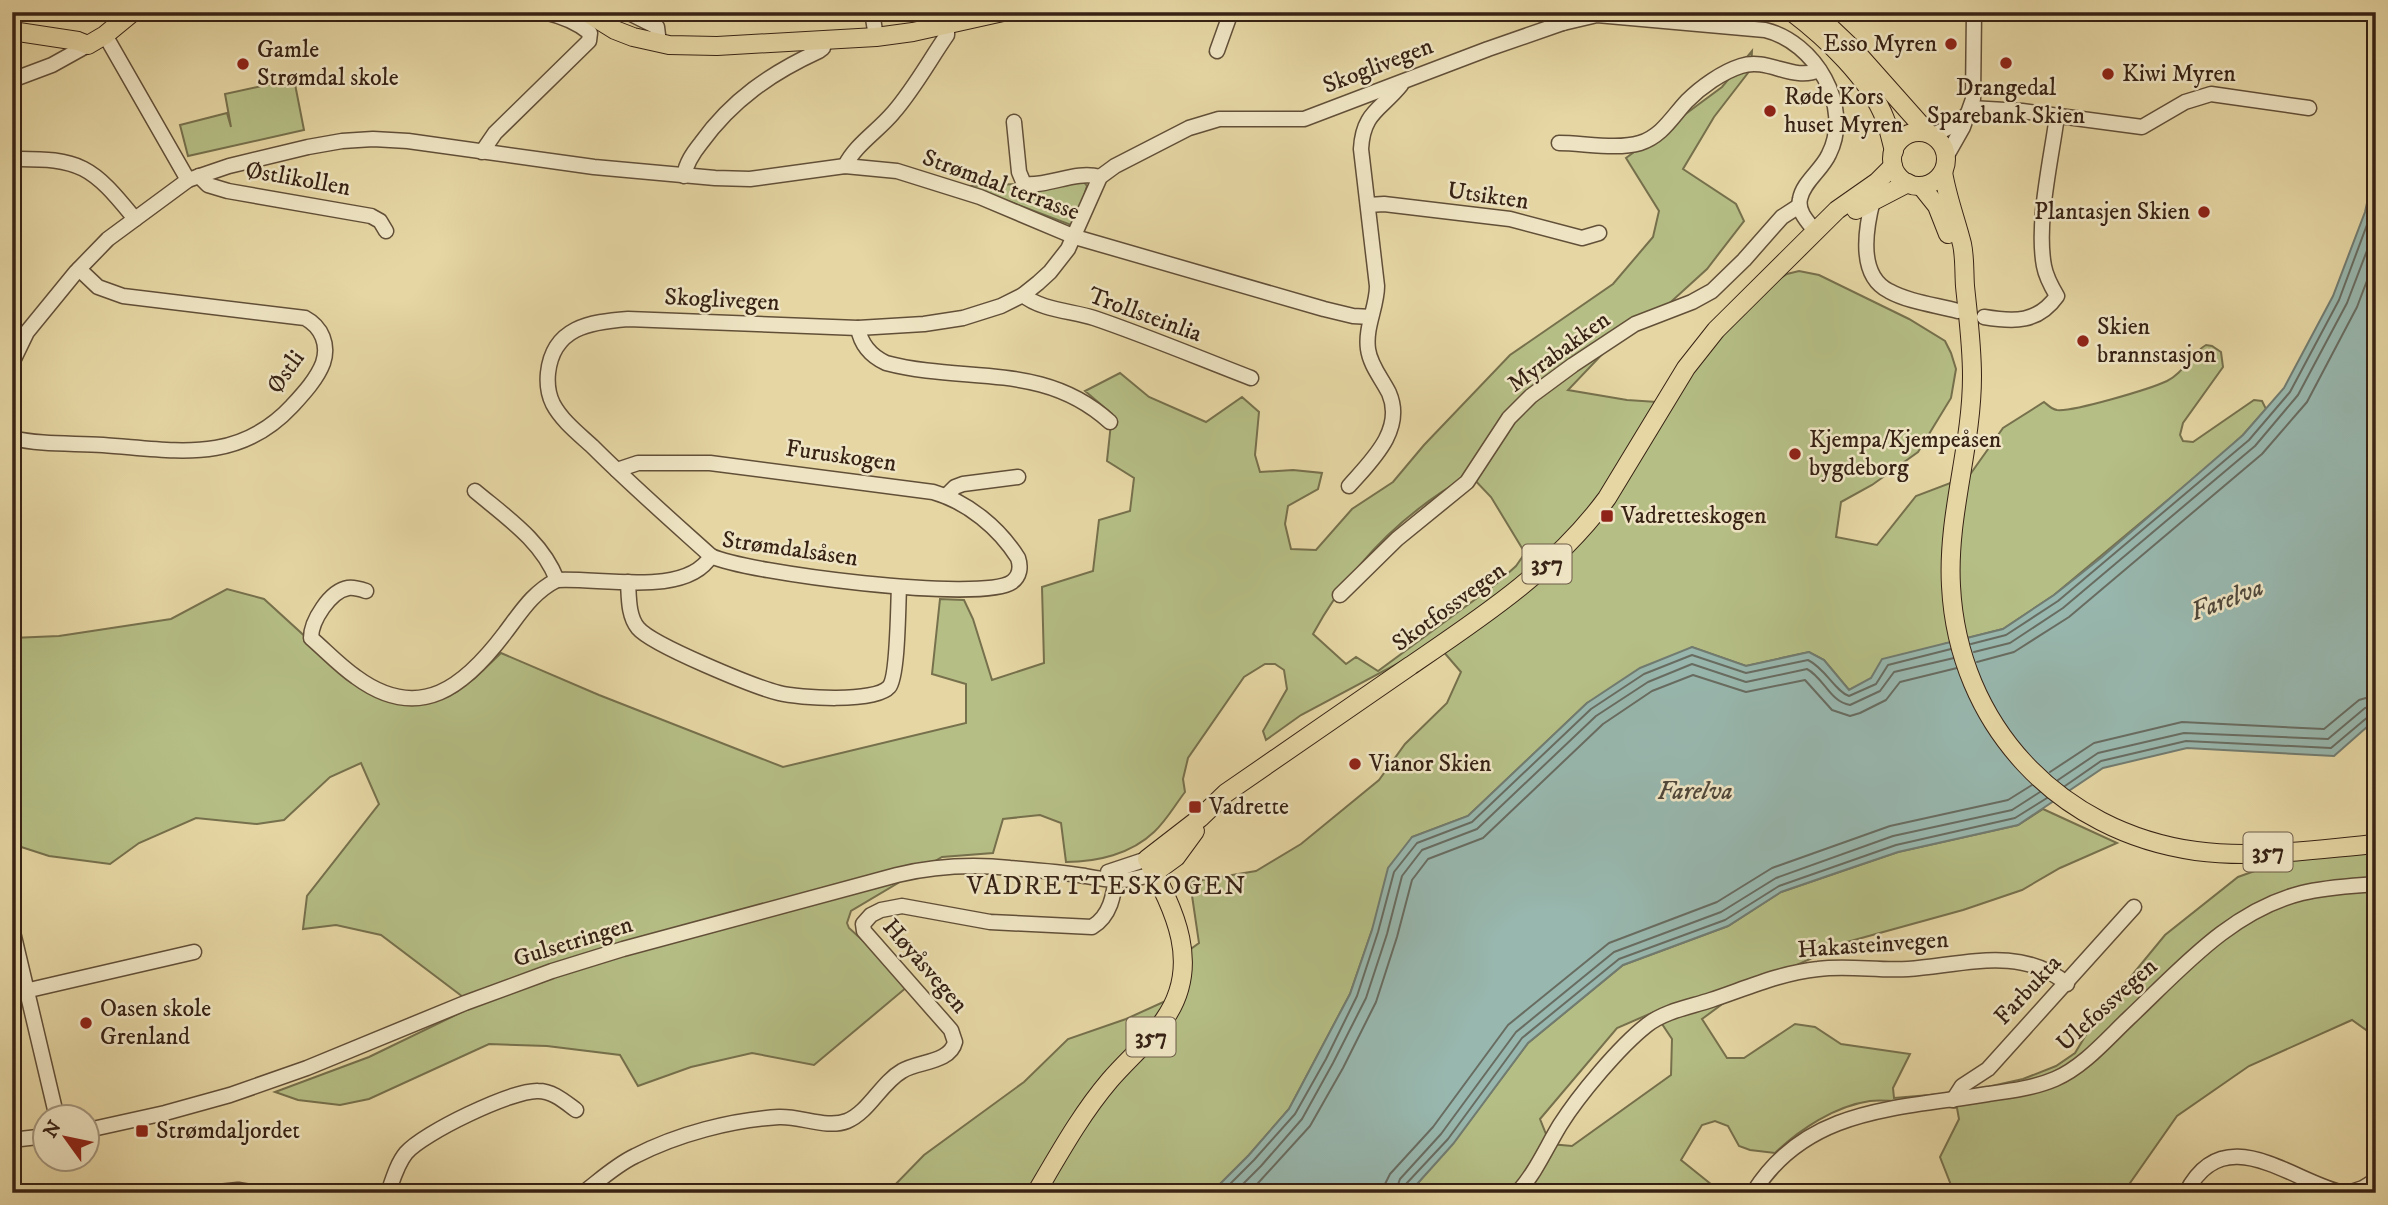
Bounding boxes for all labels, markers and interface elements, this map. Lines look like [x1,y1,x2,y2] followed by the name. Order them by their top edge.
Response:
[1823,29,1937,59] place label: Esso Myren
[1319,31,1438,101] street label: Skoglivegen
[257,35,399,93] place label: Gamle Strømdal skole
[1943,36,1959,52] marker: Esso Myren
[1998,55,2014,71] marker: Drangedal Sparebank Skien
[235,56,251,72] marker: Gamle Strømdal skole
[2122,59,2236,89] place label: Kiwi Myren
[2100,66,2116,82] marker: Kiwi Myren
[1927,73,2085,131] place label: Drangedal Sparebank Skien
[1784,82,1904,140] place label: Røde Kors huset Myren
[1762,103,1778,119] marker: Røde Kors huset Myren
[918,143,1084,227] street label: Strømdal terrasse
[243,155,353,203] street label: Østlikollen
[1445,175,1531,217] street label: Utsikten
[2034,197,2190,227] place label: Plantasjen Skien
[2196,204,2212,220] marker: Plantasjen Skien
[1084,281,1207,350] street label: Trollsteinlia
[663,282,781,318] street label: Skoglivegen
[1502,304,1616,399] street label: Myrabakken
[2097,312,2217,370] place label: Skien brannstasjon
[2075,333,2091,349] marker: Skien brannstasjon
[260,345,312,399] street label: Østli
[1809,425,2002,483] place label: Kjempa/Kjempeåsen bygdeborg
[784,433,899,479] street label: Furuskogen
[1787,446,1803,462] marker: Kjempa/Kjempeåsen bygdeborg
[1620,501,1767,531] place label: Vadretteskogen
[1599,508,1615,524] marker: Vadretteskogen
[720,525,860,573] street label: Strømdalsåsen
[1522,544,1572,584] road number: 357
[1386,555,1512,658] street label: Skotfossvegen
[2186,571,2268,629] water label: Farelva
[1368,749,1492,779] place label: Vianor Skien
[1347,756,1363,772] marker: Vianor Skien
[1657,775,1733,808] water label: Farelva
[1208,792,1289,822] place label: Vadrette
[1187,799,1203,815] marker: Vadrette
[2244,832,2292,872] road number: 357
[966,870,1247,903] district label: VADRETTESKOGEN
[510,910,637,974] street label: Gulsetringen
[876,913,975,1020] street label: Høyåsvegen
[1796,925,1950,965] street label: Hakasteinvegen
[1988,948,2069,1032] street label: Farbukta
[2050,952,2164,1058] street label: Ulefossvegen
[100,994,211,1052] place label: Oasen skole Grenland
[78,1015,94,1031] marker: Oasen skole Grenland
[1126,1018,1176,1056] road number: 357
[32,1104,102,1174] north arrow
[39,1116,67,1142] text: N
[156,1116,300,1146] place label: Strømdaljordet
[134,1123,150,1139] marker: Strømdaljordet

